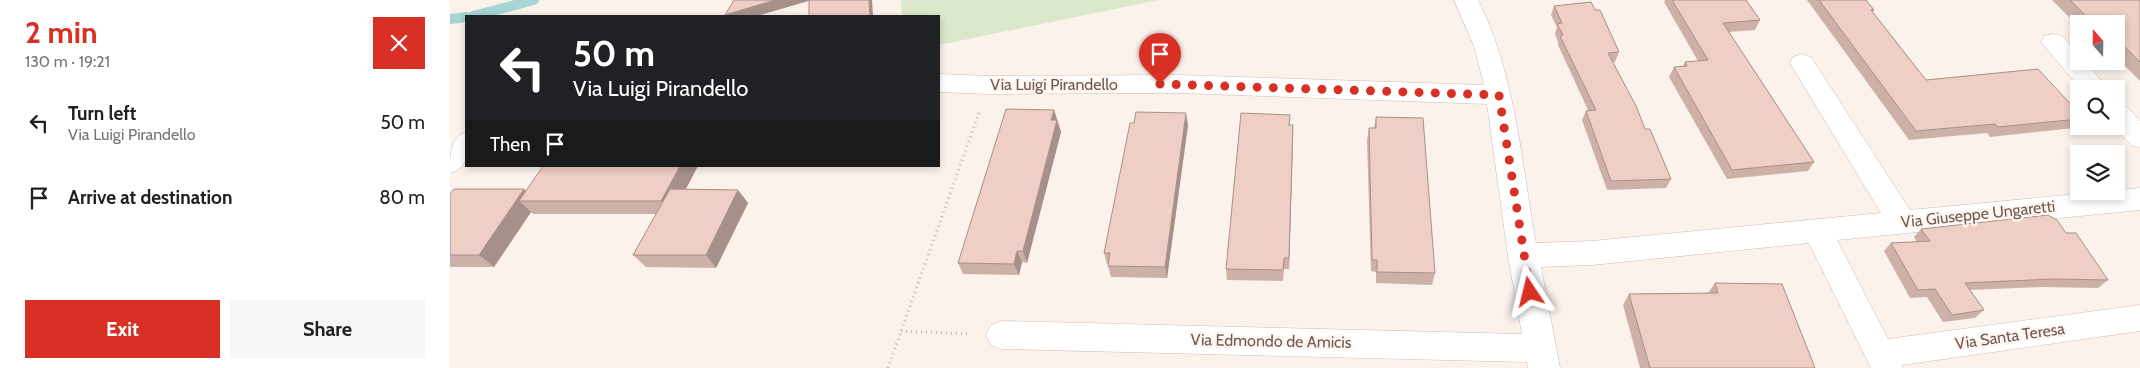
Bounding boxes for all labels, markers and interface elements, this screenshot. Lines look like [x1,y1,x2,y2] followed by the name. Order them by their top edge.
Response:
[25,14,97,51] text: 2 min
[2070,15,2125,70] north arrow
[2070,15,2125,200] map controls
[373,17,425,69] button: close
[573,32,655,75] text: 50 m
[1139,33,1181,84] pin
[490,35,555,100] icon: left
[1146,40,1174,68] icon: arrive
[25,52,110,71] text: 130 m · 19:21
[573,75,748,102] text: Via Luigi Pirandello
[990,75,1118,94] street label: Via Luigi Pirandello
[2070,80,2125,135] button: search
[68,102,136,125] text: Turn left
[25,109,53,137] icon: left
[381,111,425,134] text: 50 m
[68,125,195,144] text: Via Luigi Pirandello
[541,130,569,158] icon: arrive
[490,133,531,156] text: Then
[2070,145,2125,200] button: layers
[25,184,53,212] icon: arrive
[68,186,232,209] text: Arrive at destination
[379,186,425,209] text: 80 m
[1900,196,2056,232] street label: Via Giuseppe Ungaretti
[1503,265,1555,317] position arrow
[25,300,220,358] button: Exit
[230,300,425,358] button: Share
[1954,319,2066,353] street label: Via Santa Teresa
[1190,330,1352,352] street label: Via Edmondo de Amicis

